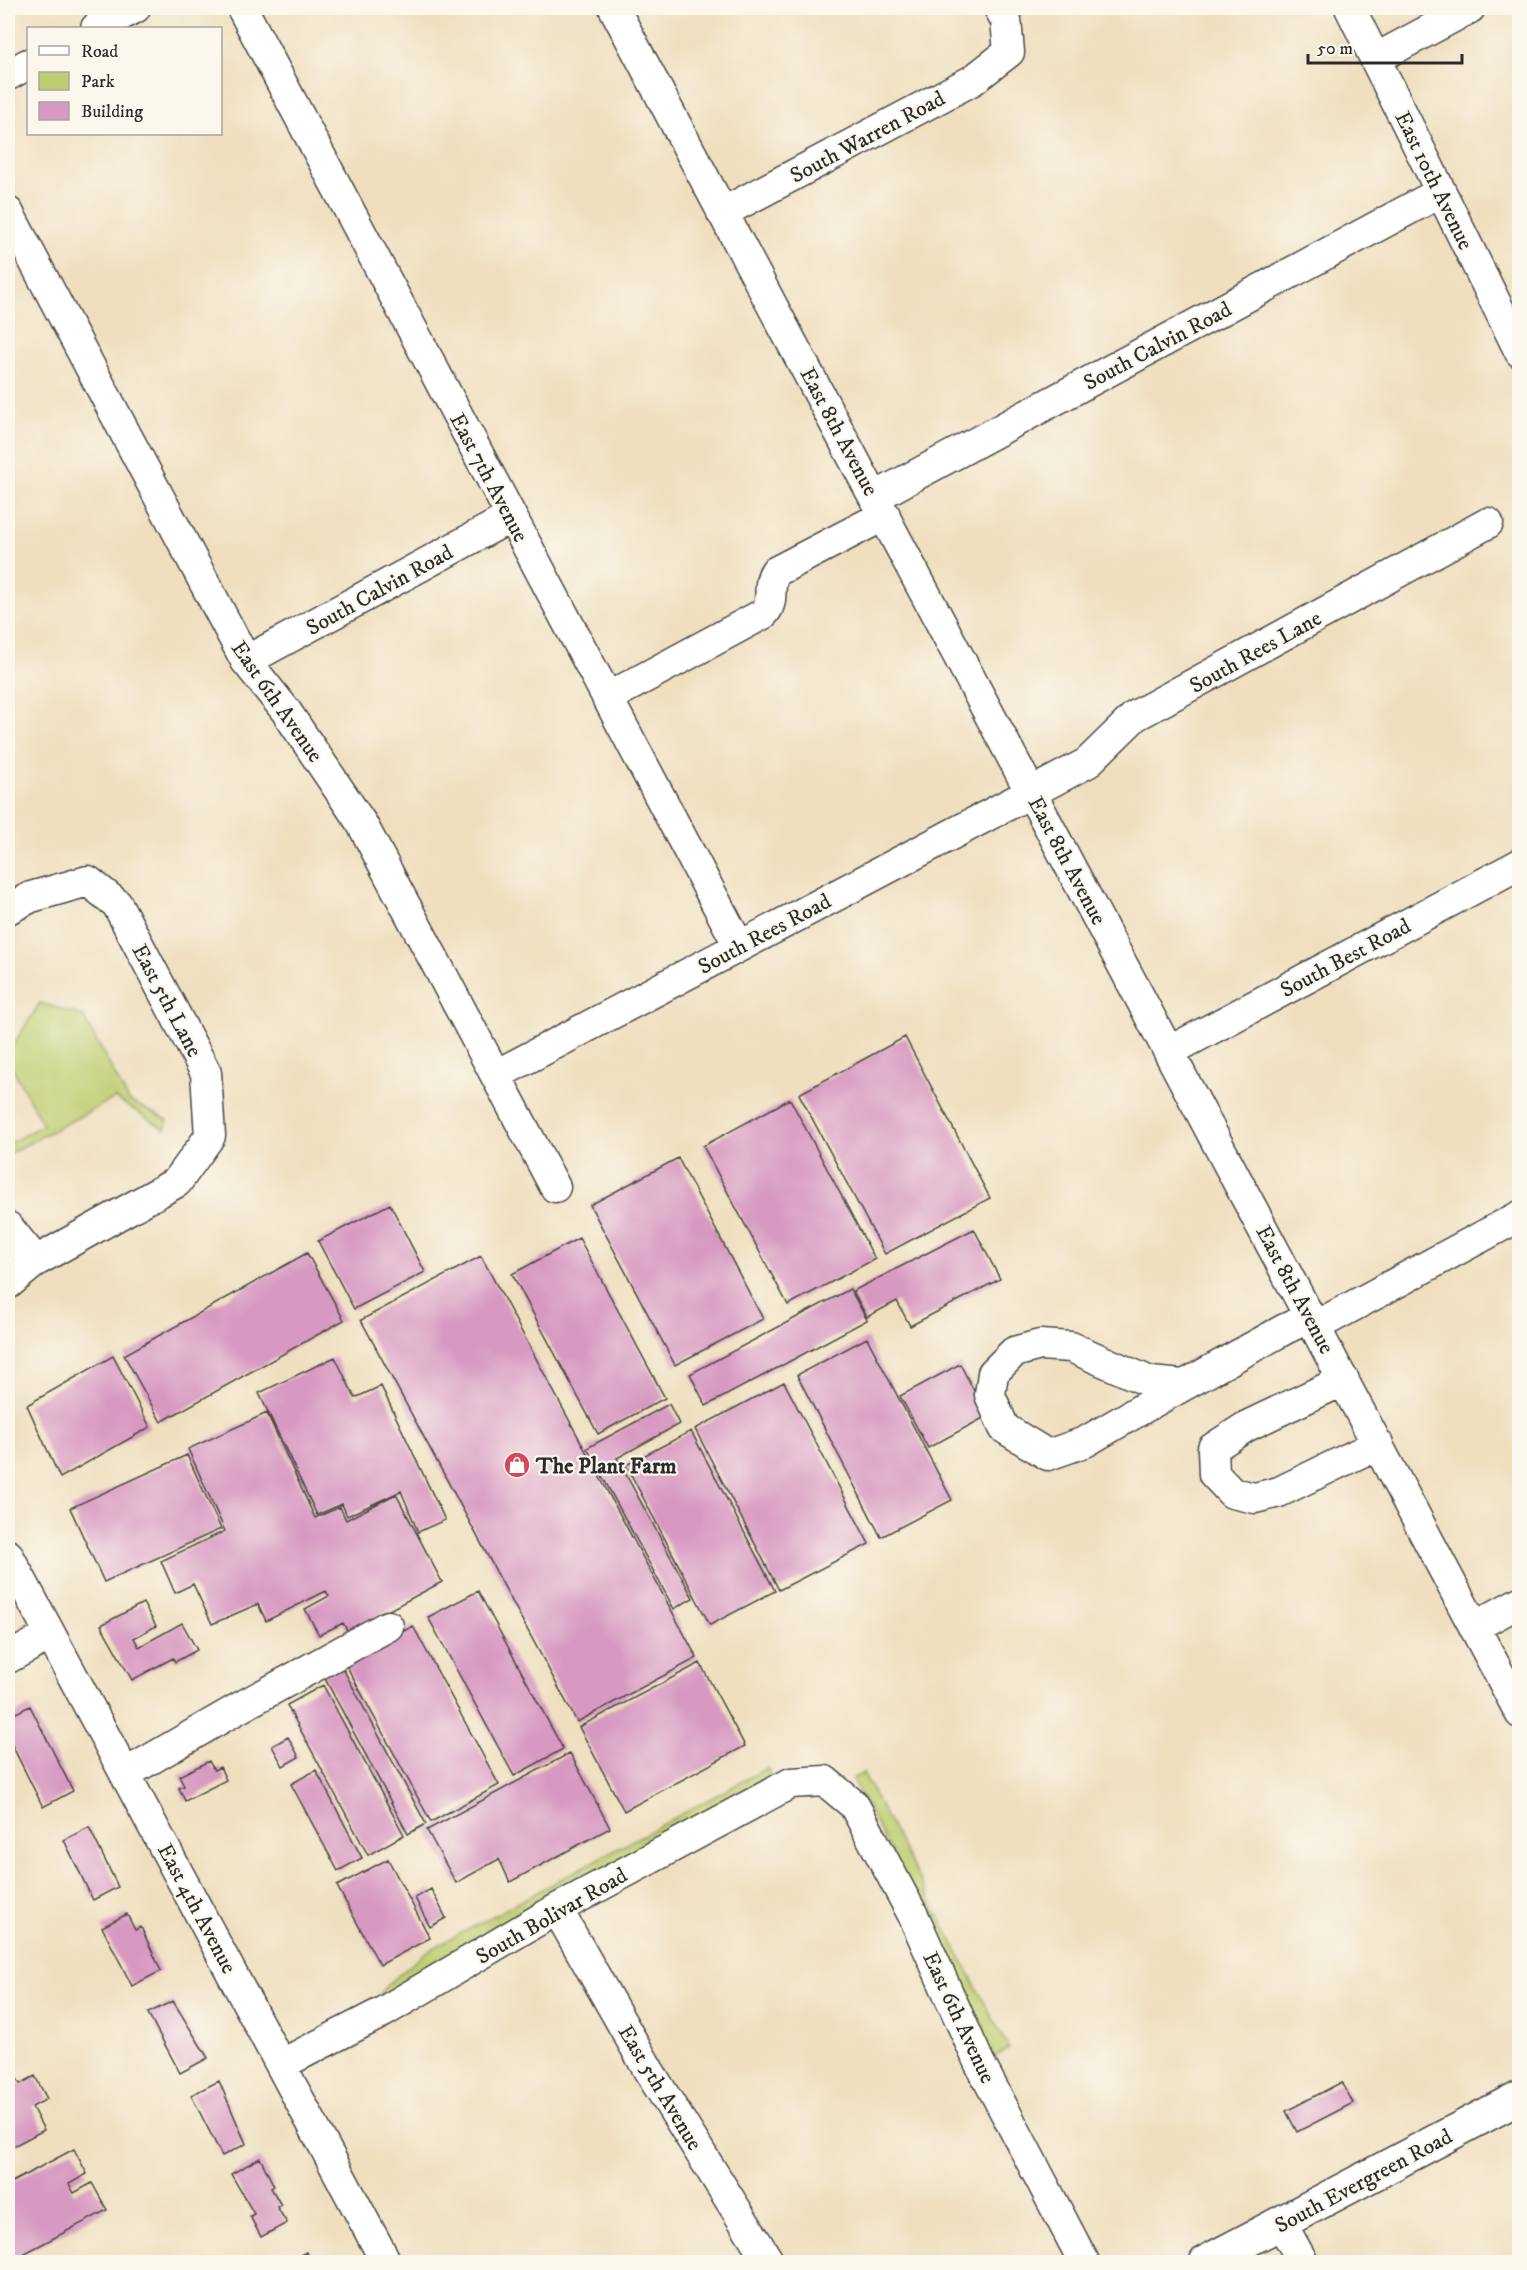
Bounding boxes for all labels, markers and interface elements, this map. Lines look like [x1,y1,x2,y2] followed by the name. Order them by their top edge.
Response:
[27,27,222,135] legend
[1308,27,1462,65] scale bar
[1317,38,1353,60] text: 50 m
[81,41,118,63] text: Road
[81,71,115,93] text: Park
[786,85,950,190] street label: South Warren Road
[81,101,143,123] text: Building
[1389,107,1479,254] street label: East 10th Avenue
[1079,296,1236,397] street label: South Calvin Road
[793,363,884,501] street label: East 8th Avenue
[443,409,534,547] street label: East 7th Avenue
[302,539,458,642] street label: South Calvin Road
[1185,605,1326,700] street label: South Rees Lane
[225,636,329,768] street label: East 6th Avenue
[1021,792,1112,930] street label: East 8th Avenue
[694,888,836,981] street label: South Rees Road
[1276,913,1416,1004] street label: South Best Road
[126,940,208,1062] street label: East 5th Lane
[1249,1221,1340,1359] street label: East 8th Avenue
[502,1450,532,1480] shop icon: The Plant Farm
[535,1453,677,1480] place label: The Plant Farm
[151,1839,242,1978] street label: East 4th Avenue
[471,1862,632,1971] street label: South Bolivar Road
[916,1947,1001,2088] street label: East 6th Avenue
[612,2020,708,2155] street label: East 5th Avenue
[1270,2123,1457,2240] street label: South Evergreen Road

